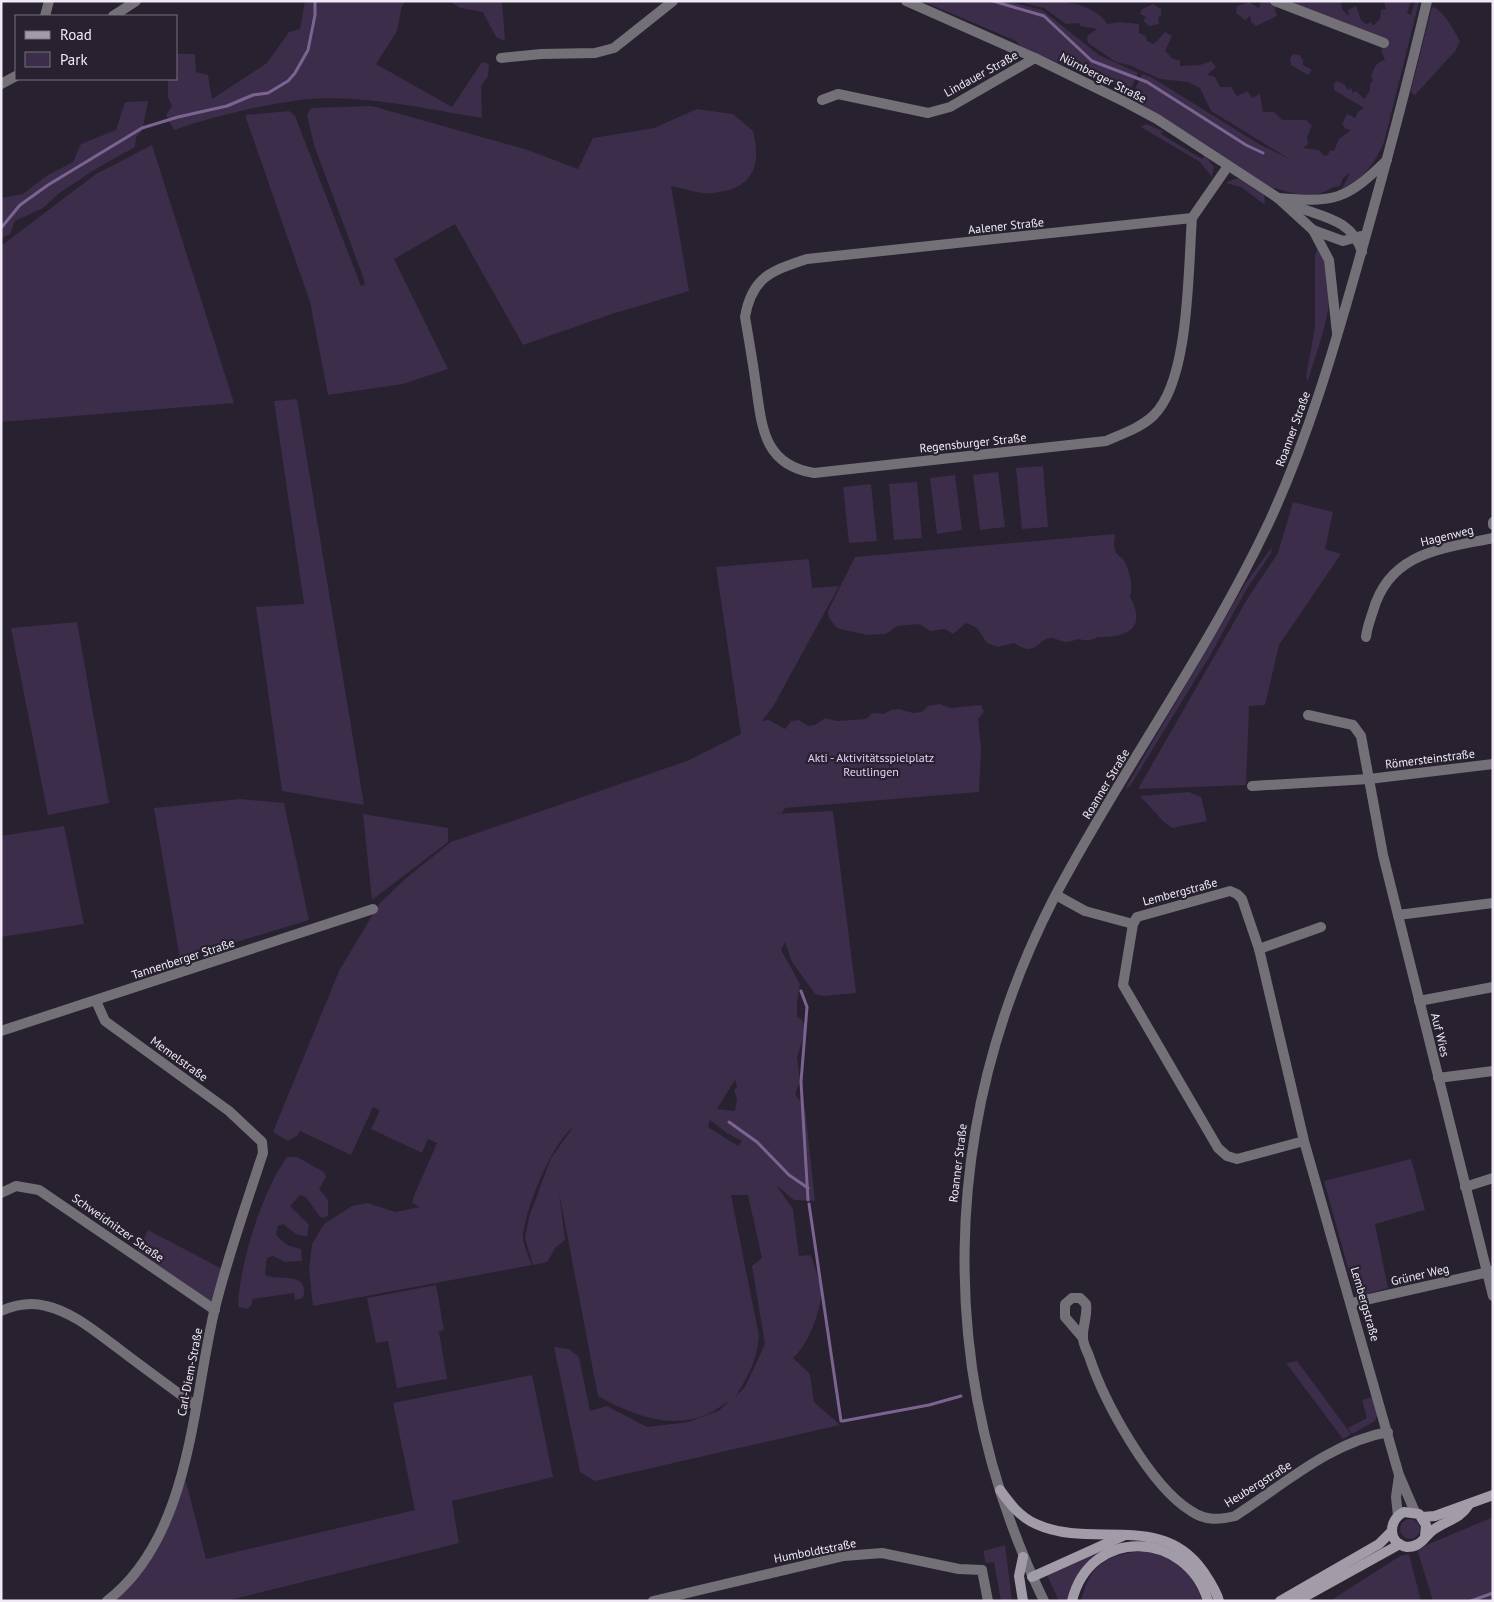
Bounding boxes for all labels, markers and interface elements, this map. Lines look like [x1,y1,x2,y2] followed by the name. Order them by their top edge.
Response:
[15,15,178,80] legend
[60,25,92,44] text: Road
[941,47,1020,100] street label: Lindauer Straße
[1057,49,1149,106] street label: Nürnberger Straße
[60,50,88,69] text: Park
[967,214,1045,237] street label: Aalener Straße
[1272,389,1313,469] street label: Roanner Straße
[919,429,1027,456] street label: Regensburger Straße
[1419,522,1475,549] street label: Hagenweg
[1079,746,1132,822] street label: Roanner Straße
[1384,746,1476,771] street label: Römersteinstraße
[808,750,934,779] park label: Akti - Aktivitätsspielplatz Reutlingen
[1141,874,1219,909] street label: Lembergstraße
[130,935,236,982] street label: Tannenberger Straße
[1428,1011,1453,1058] street label: Auf Wies
[148,1033,211,1084] street label: Memelstraße
[945,1123,970,1203] street label: Roanner Straße
[69,1190,167,1265] street label: Schweidnitzer Straße
[1389,1261,1451,1289] street label: Grüner Weg
[1348,1265,1383,1343] street label: Lembergstraße
[174,1327,205,1417] street label: Carl-Diem-Straße
[1221,1457,1294,1510] street label: Heubergstraße
[772,1535,857,1566] street label: Humboldtstraße

